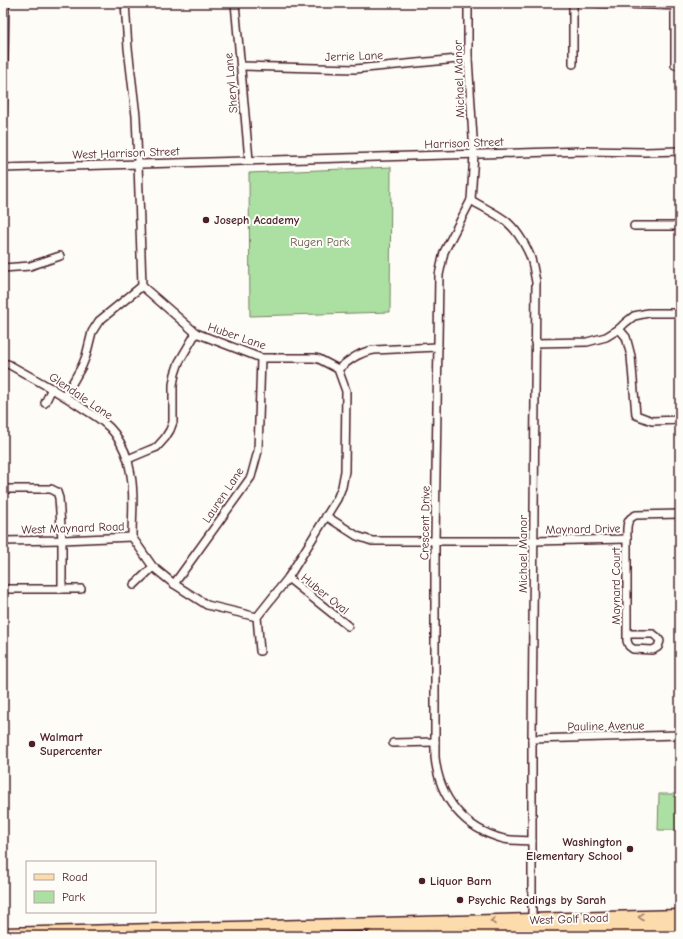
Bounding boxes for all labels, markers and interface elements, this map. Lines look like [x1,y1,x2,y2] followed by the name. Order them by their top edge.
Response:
[451,40,467,118] street label: Michael Manor
[325,48,383,64] street label: Jerrie Lane
[221,52,241,114] street label: Sheryl Lane
[424,135,504,151] street label: Harrison Street
[72,144,180,162] street label: West Harrison Street
[214,213,300,227] place label: Joseph Academy
[201,215,211,225] marker: Joseph Academy
[290,235,350,249] park label: Rugen Park
[206,320,268,352] street label: Huber Lane
[47,370,115,422] street label: Glendale Lane
[199,465,247,525] street label: Lauren Lane
[417,486,433,560] street label: Crescent Drive
[516,515,530,593] street label: Michael Manor
[21,519,125,537] street label: West Maynard Road
[545,521,621,537] street label: Maynard Drive
[609,547,623,625] street label: Maynard Court
[298,571,352,617] street label: Huber Oval
[567,718,645,734] street label: Pauline Avenue
[40,730,102,758] place label: Walmart Supercenter
[27,739,37,749] marker: Walmart Supercenter
[526,835,622,863] place label: Washington Elementary School
[625,844,635,854] marker: Washington Elementary School
[26,861,156,913] legend
[62,870,88,884] text: Road
[430,874,492,888] place label: Liquor Barn
[417,876,427,886] marker: Liquor Barn
[62,890,85,904] text: Park
[468,893,606,907] place label: Psychic Readings by Sarah
[455,895,465,905] marker: Psychic Readings by Sarah
[529,911,609,927] street label: West Golf Road
[638,913,644,921] one-way arrow
[490,917,496,925] one-way arrow

